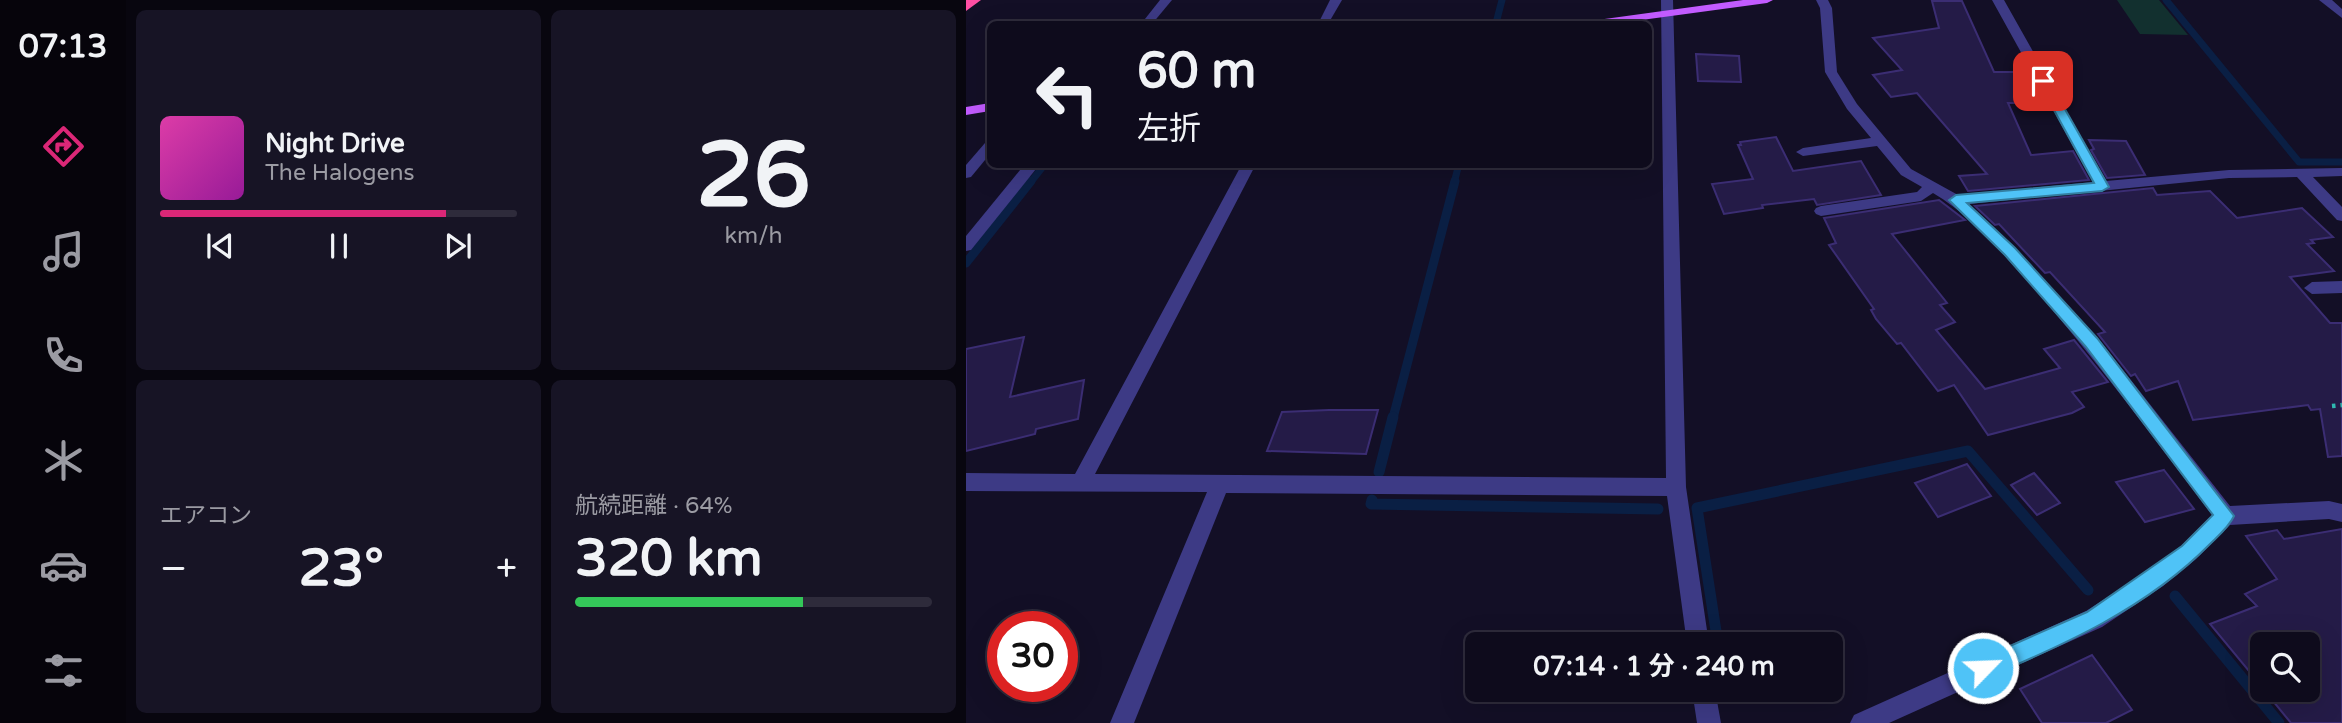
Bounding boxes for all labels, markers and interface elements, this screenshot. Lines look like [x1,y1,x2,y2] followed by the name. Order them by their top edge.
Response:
[19,28,107,66] text: 07:13
[1137,42,1256,101] text: 60 m
[1022,49,1113,140] icon: left
[2013,51,2073,111] pin
[2024,62,2062,100] icon: arrive
[1137,110,1201,148] text: 左折
[696,121,811,231] text: 26
[39,122,88,171] icon: directions
[265,128,405,159] text: Night Drive
[265,159,414,187] text: The Halogens
[725,222,782,250] text: km/h
[39,227,88,276] icon: music
[201,227,239,265] icon: previous
[320,227,358,265] icon: pause
[439,227,477,265] icon: next
[39,331,88,380] icon: phone
[39,436,88,485] icon: climate
[575,492,733,520] text: 航続距離 · 64%
[160,502,252,530] text: エアコン
[575,527,763,590] text: 320 km
[299,537,384,600] text: 23°
[39,541,88,590] icon: car
[160,546,187,592] text: −
[496,546,517,592] text: +
[987,611,1078,702] speed limit sign: 30
[1946,631,2020,705] position arrow
[2250,632,2320,702] map controls
[2250,632,2320,702] button: search
[39,646,88,695] icon: filters
[1533,651,1775,682] text: 07:14 · 1 分 · 240 m

